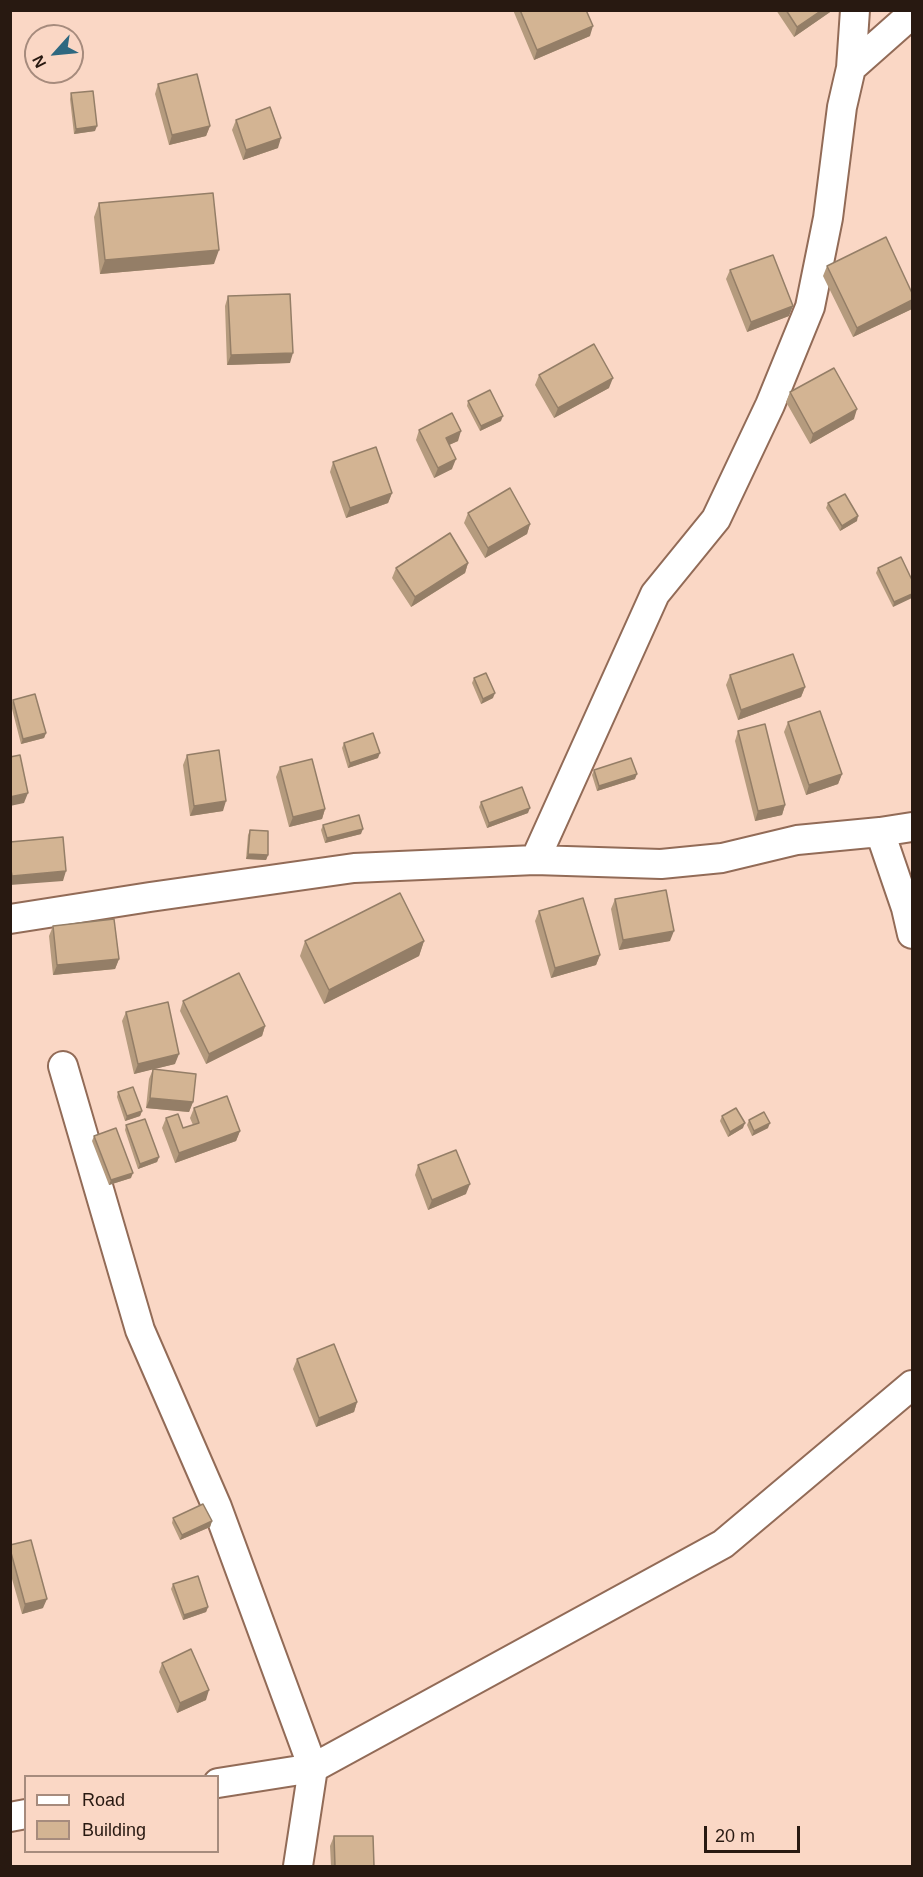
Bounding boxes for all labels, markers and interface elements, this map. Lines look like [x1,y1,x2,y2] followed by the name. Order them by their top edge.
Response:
[24,24,84,84] north arrow
[29,52,49,71] text: N
[24,1775,219,1853] legend
[82,1790,125,1810] text: Road
[707,1814,803,1852] scale bar
[82,1820,146,1840] text: Building
[715,1826,755,1846] text: 20 m

